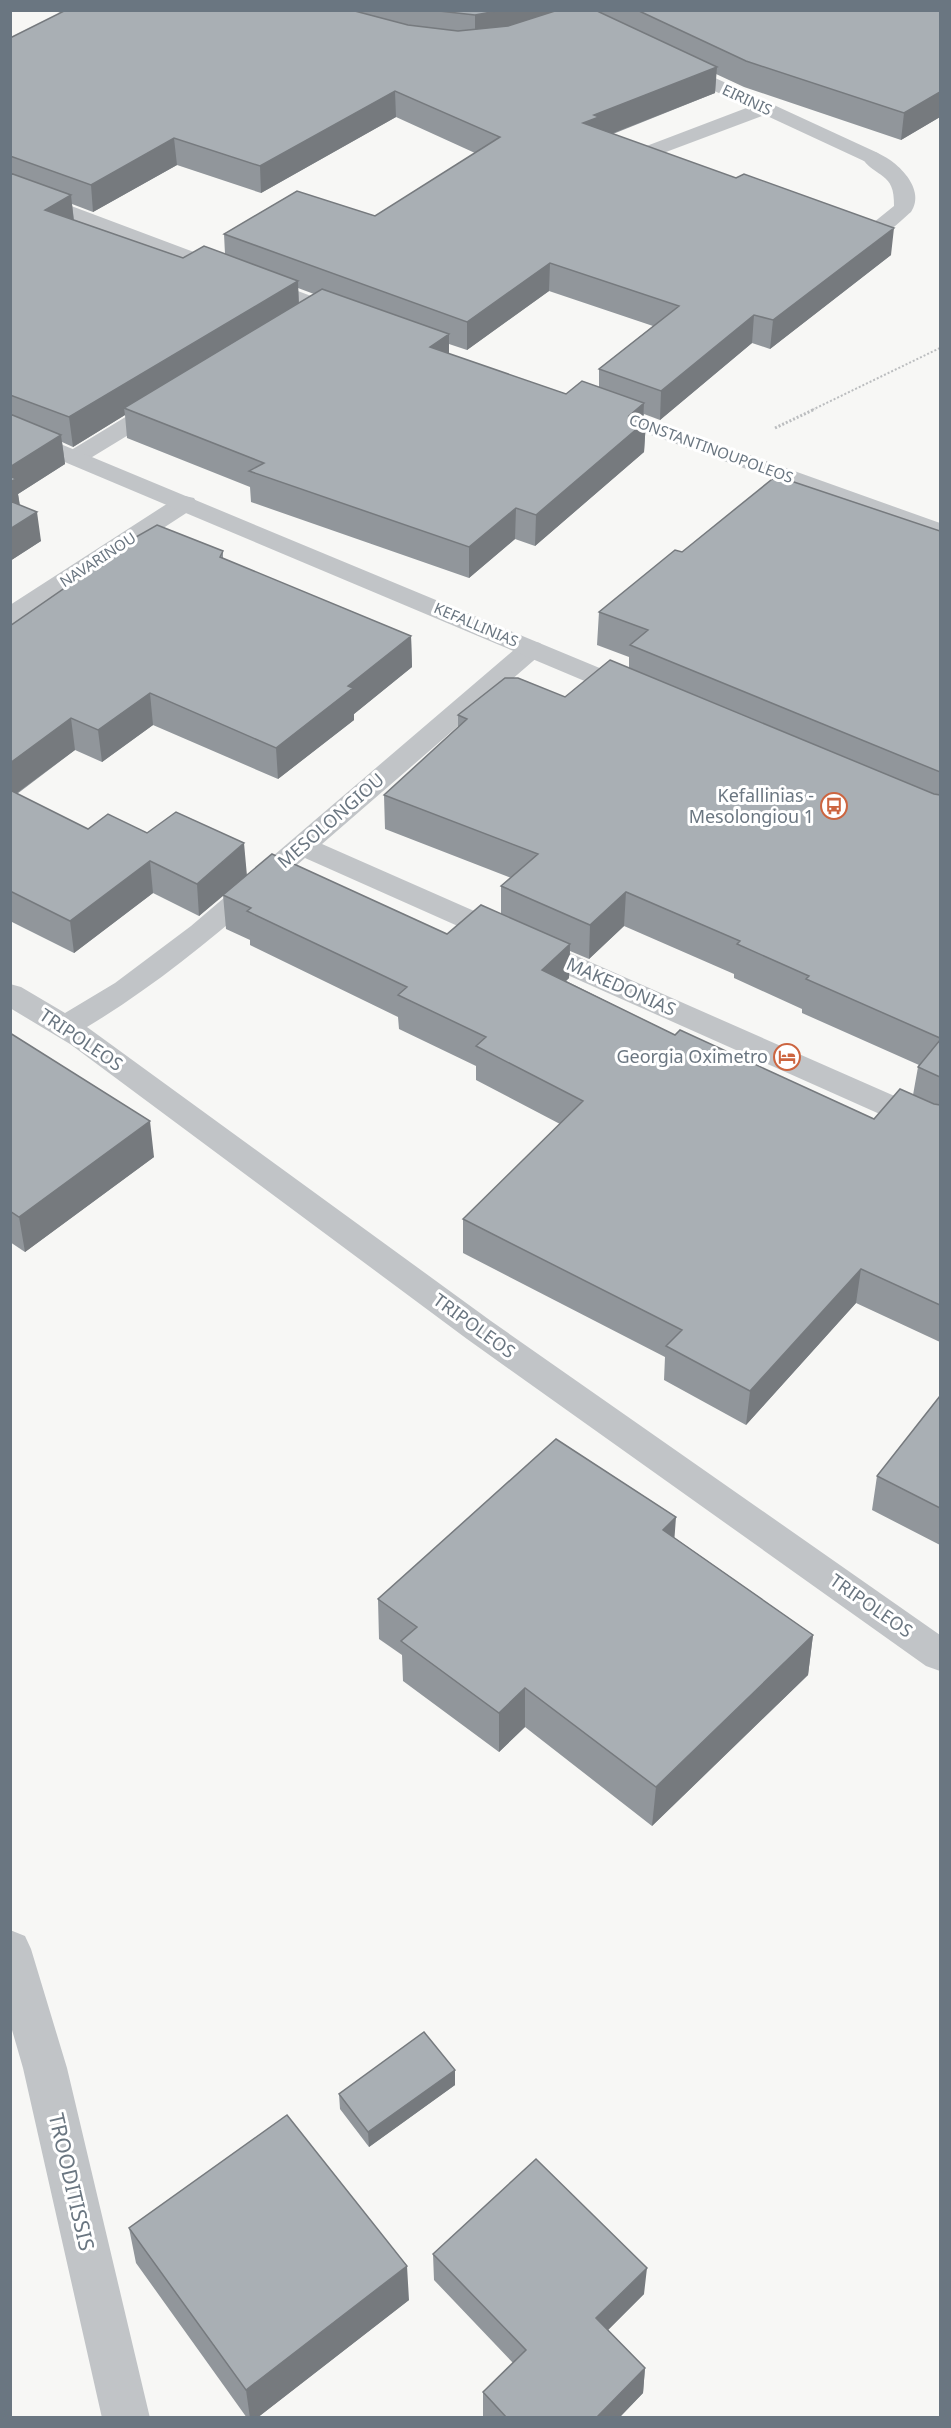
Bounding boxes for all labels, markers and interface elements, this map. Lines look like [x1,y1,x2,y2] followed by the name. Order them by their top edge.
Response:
[719,79,775,119] street label: EIRINIS
[627,409,796,487] street label: CONSTANTINOUPOLEOS
[56,527,139,591] street label: NAVARINOU
[431,597,522,651] street label: KEFALLINIAS
[272,767,389,873] street label: MESOLONGIOU
[689,783,814,828] place label: Kefallinias - Mesolongiou 1
[819,791,849,821] bus stop icon: Kefallinias - Mesolongiou 1
[563,951,680,1021] street label: MAKEDONIAS
[35,1002,128,1076] street label: TRIPOLEOS
[772,1042,802,1072] hotel icon: Georgia Oximetro
[616,1044,768,1068] place label: Georgia Oximetro
[429,1287,520,1363] street label: TRIPOLEOS
[826,1568,918,1643] street label: TRIPOLEOS
[43,2110,101,2253] street label: TROODITISSIS

